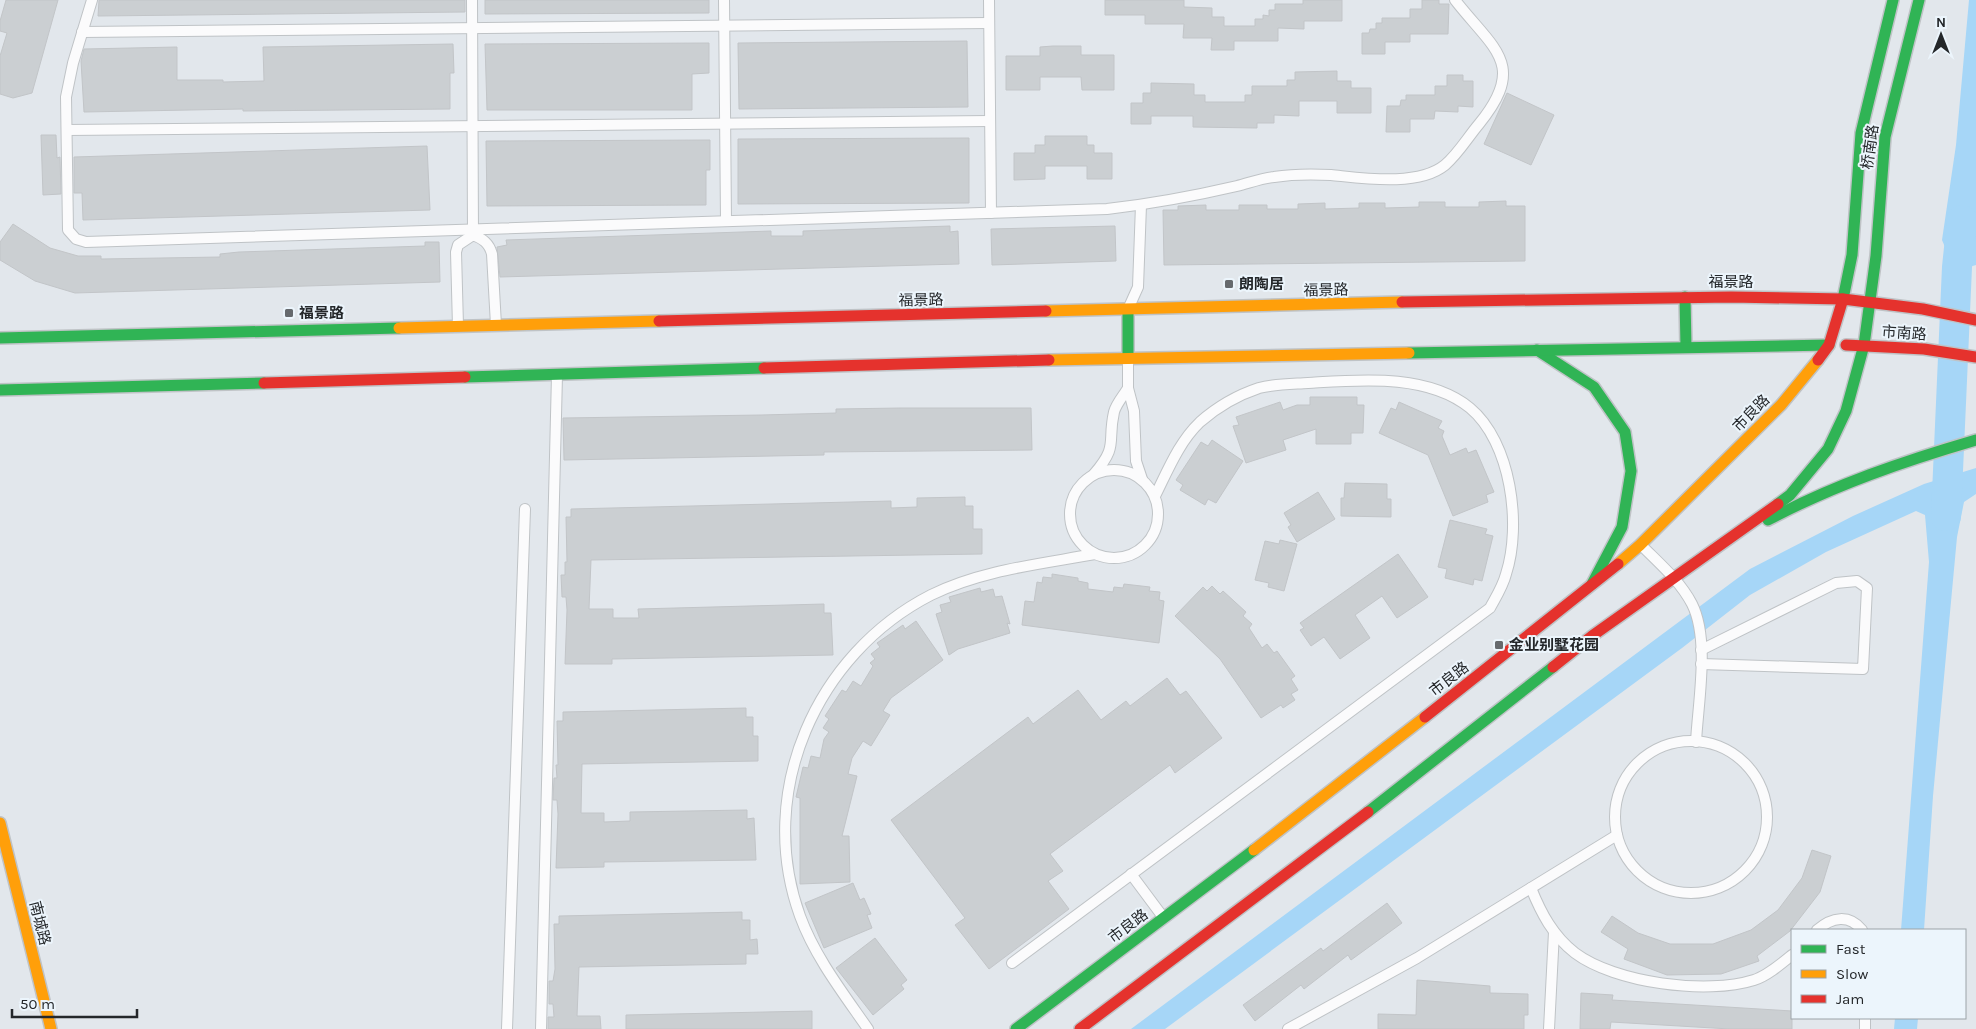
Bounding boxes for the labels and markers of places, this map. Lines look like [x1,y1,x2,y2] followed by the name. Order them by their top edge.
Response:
[1239,275,1284,293] place label: 朗陶居
[1223,278,1235,290] marker: 朗陶居
[299,304,344,322] place label: 福景路
[283,307,295,319] marker: 福景路
[1509,636,1599,654] place label: 金业别墅花园
[1493,639,1505,651] marker: 金业别墅花园

